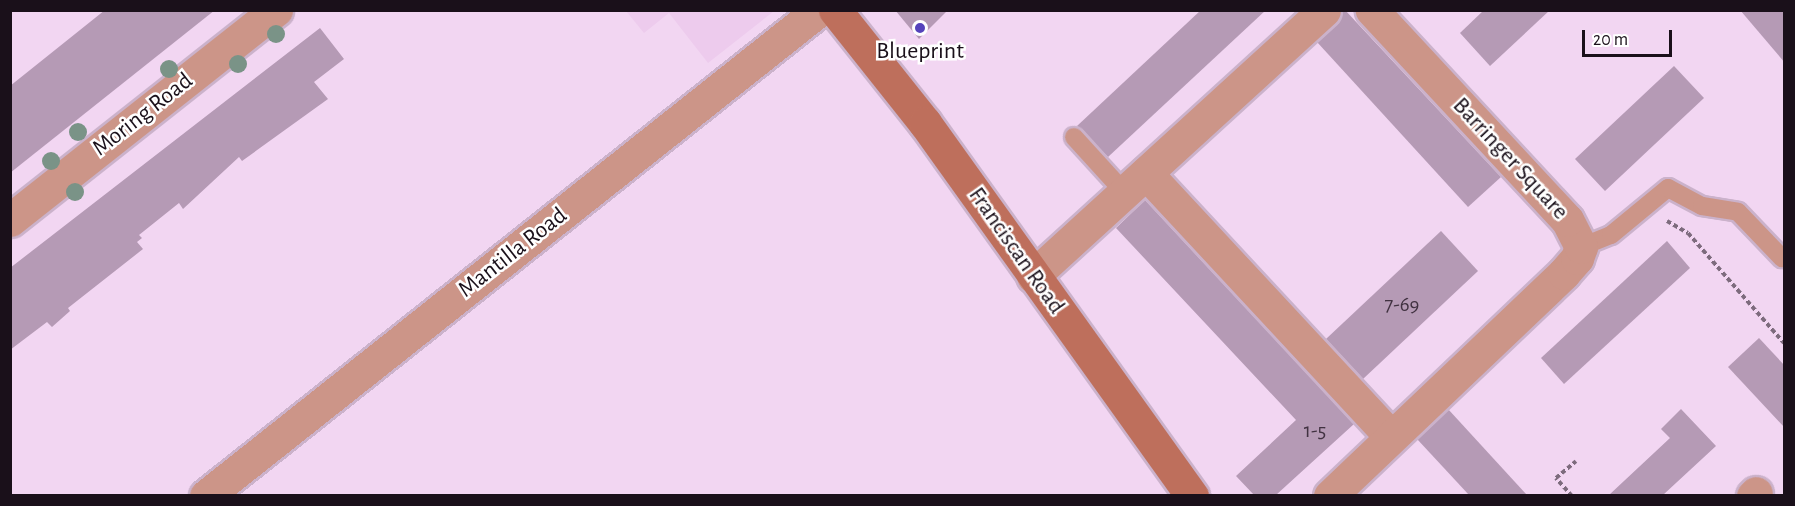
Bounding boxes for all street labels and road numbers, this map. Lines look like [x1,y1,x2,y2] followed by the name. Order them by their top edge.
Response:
[87,67,199,163] street label: Moring Road
[1446,92,1574,226] street label: Barringer Square
[962,182,1070,320] street label: Franciscan Road
[453,202,573,304] street label: Mantilla Road

